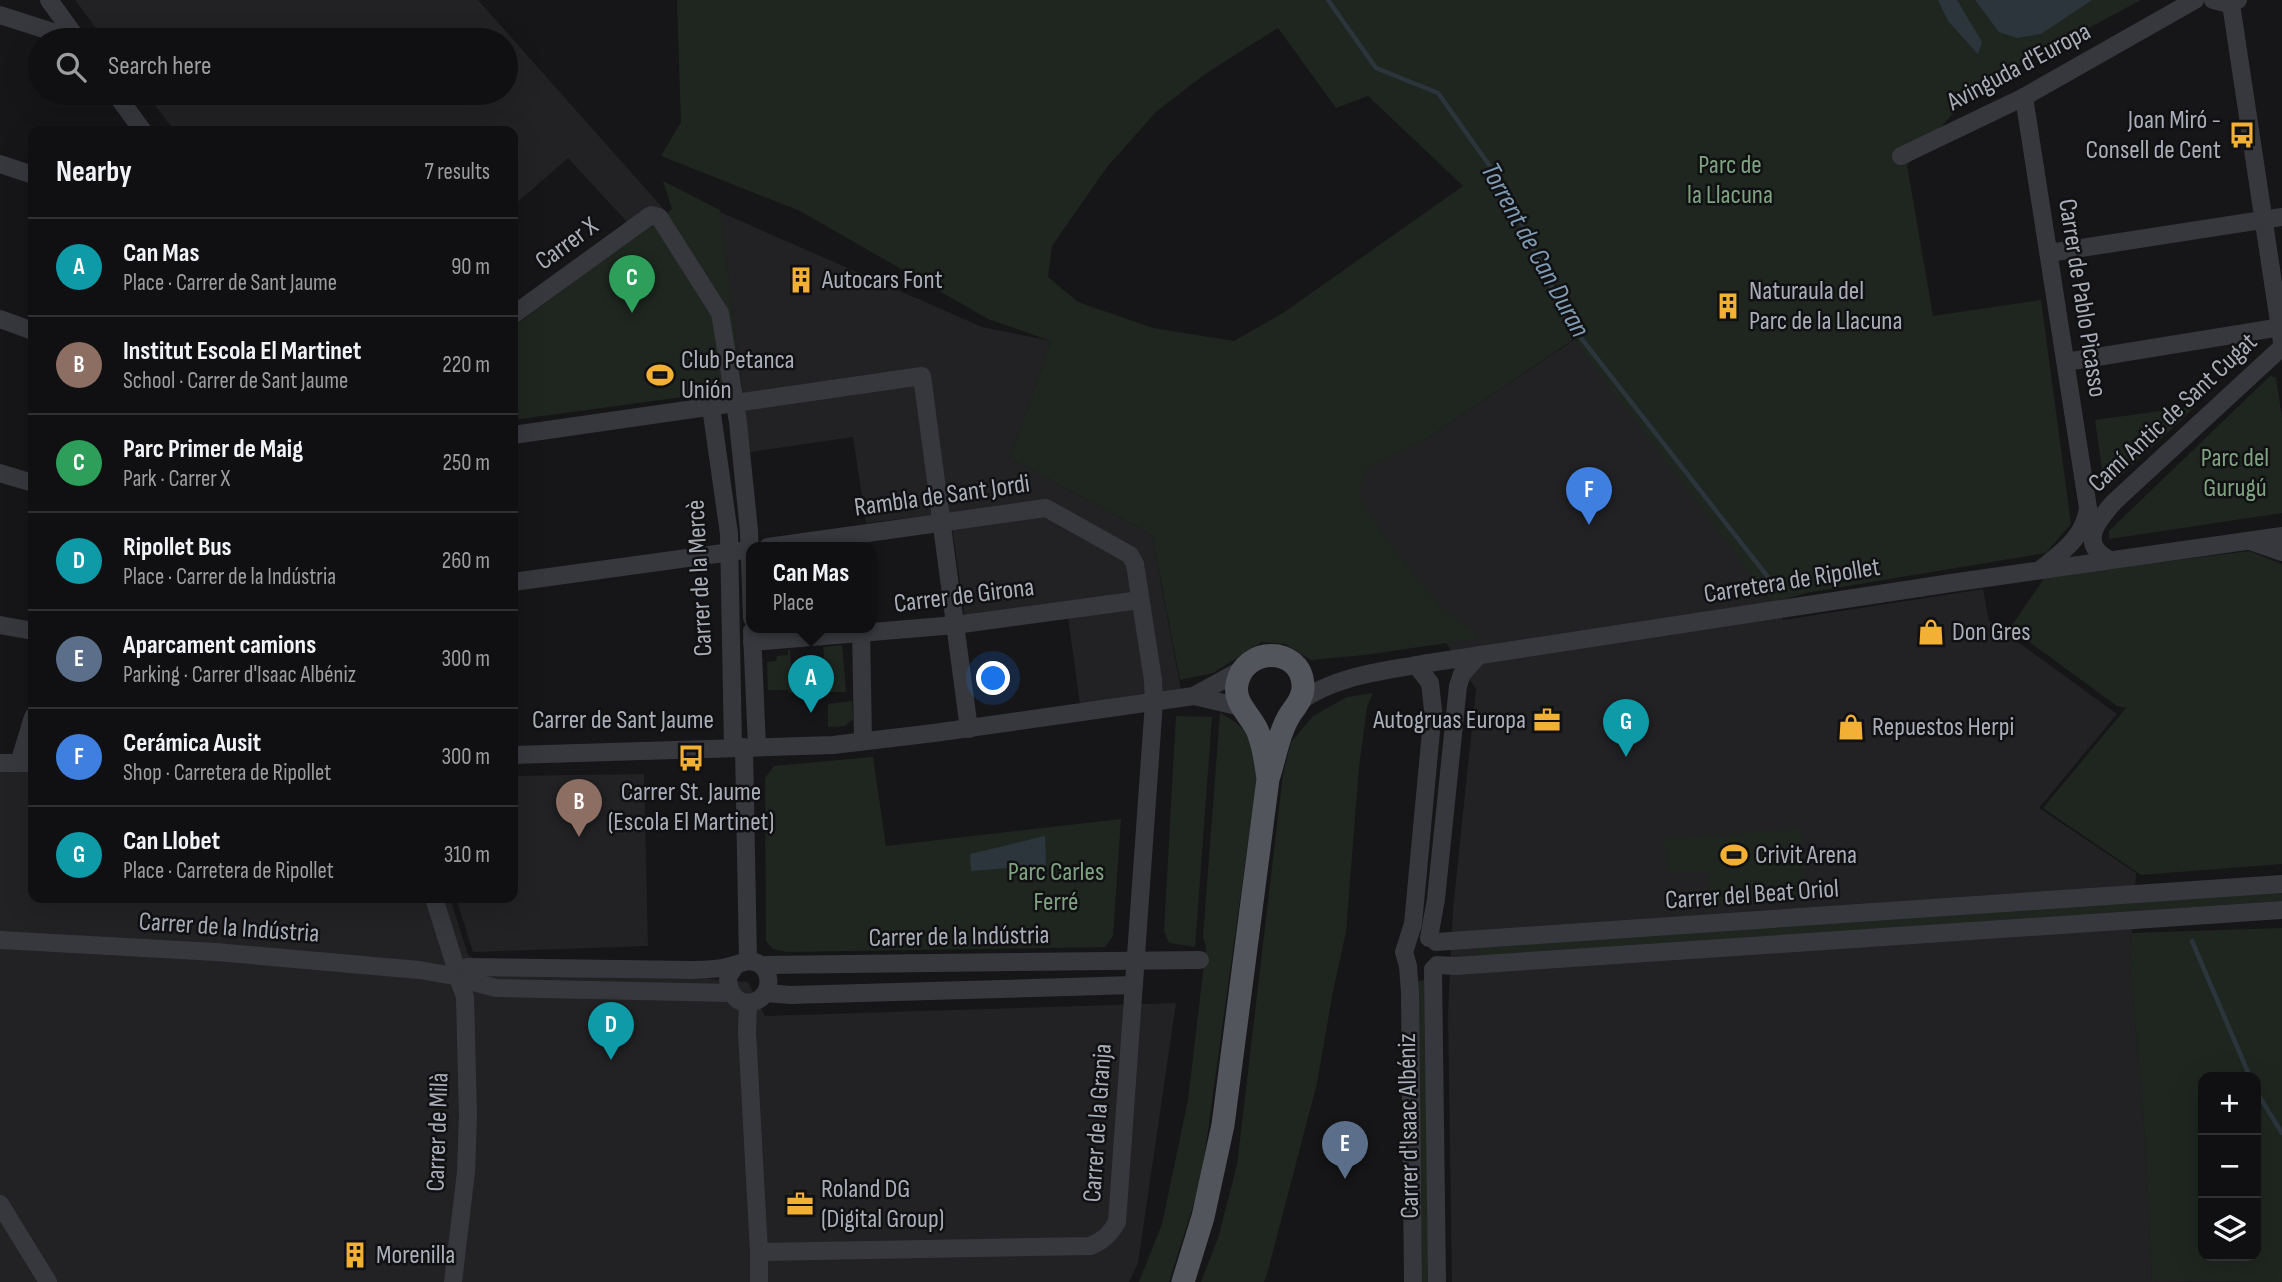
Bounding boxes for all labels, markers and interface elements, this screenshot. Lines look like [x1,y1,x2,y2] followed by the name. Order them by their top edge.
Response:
[1941,16,2096,118] street label: Avinguda d'Europa
[28,28,518,105] search box
[52,48,90,86] icon: search
[108,51,211,82] text: Search here
[2086,105,2221,166] place label: Joan Miró - Consell de Cent
[2227,120,2257,150] bus stop icon: Joan Miró - Consell de Cent
[1687,150,1773,211] park label: Parc de la Llacuna
[56,154,132,190] text: Nearby
[1473,157,1597,343] water label: Torrent de Can Duran
[424,158,490,186] text: 7 results
[2051,197,2113,399] street label: Carrer de Pablo Picasso
[530,211,604,277] street label: Carrer X
[123,238,199,269] text: Can Mas
[74,253,84,281] text: A
[451,253,490,281] text: 90 m
[609,255,655,313] pin: C
[786,265,816,295] building icon: Autocars Font
[821,265,943,296] place label: Autocars Font
[123,269,337,297] text: Place · Carrer de Sant Jaume
[1749,276,1903,337] place label: Naturaula del Parc de la Llacuna
[1713,291,1743,321] building icon: Naturaula del Parc de la Llacuna
[2082,327,2264,499] street label: Camí Antic de Sant Cugat
[123,336,361,367] text: Institut Escola El Martinet
[681,345,795,406] place label: Club Petanca Unión
[74,351,84,379] text: B
[442,351,490,379] text: 220 m
[645,360,675,390] sports icon: Club Petanca Unión
[123,367,348,395] text: School · Carrer de Sant Jaume
[123,434,303,465] text: Parc Primer de Maig
[2201,443,2269,504] park label: Parc del Gurugú
[73,449,85,477] text: C
[443,449,490,477] text: 250 m
[123,465,230,493] text: Park · Carrer X
[1566,467,1612,525] pin: F
[852,468,1032,524] street label: Rambla de Sant Jordi
[680,499,720,657] street label: Carrer de la Mercè
[123,532,232,563] text: Ripollet Bus
[746,542,876,633] popup
[73,547,85,575] text: D
[442,547,490,575] text: 260 m
[1702,552,1883,610] street label: Carretera de Ripollet
[773,558,849,589] text: Can Mas
[123,563,336,591] text: Place · Carrer de la Indústria
[892,572,1036,620] street label: Carrer de Girona
[773,589,814,617] text: Place
[1916,617,1946,647] shop icon: Don Gres
[1952,617,2031,648] place label: Don Gres
[123,630,316,661] text: Aparcament camions
[74,645,84,673] text: E
[441,645,490,673] text: 300 m
[788,655,834,713] pin: A
[123,661,356,689] text: Parking · Carrer d'Isaac Albéniz
[976,661,1010,695] your location
[1603,699,1649,757] pin: G
[532,705,714,736] street label: Carrer de Sant Jaume
[1372,705,1526,736] place label: Autogruas Europa
[1532,705,1562,735] office icon: Autogruas Europa
[1836,712,1866,742] shop icon: Repuestos Herpi
[1872,712,2014,743] place label: Repuestos Herpi
[123,728,261,759] text: Cerámica Ausit
[74,743,84,771] text: F
[441,743,490,771] text: 300 m
[676,743,706,773] bus stop icon: Carrer St. Jaume (Escola El Martinet)
[123,759,331,787] text: Shop · Carretera de Ripollet
[608,777,774,838] place label: Carrer St. Jaume (Escola El Martinet)
[556,779,602,837] pin: B
[123,826,220,857] text: Can Llobet
[1719,840,1749,870] sports icon: Crivit Arena
[1755,840,1857,871] place label: Crivit Arena
[73,841,85,869] text: G
[444,841,490,869] text: 310 m
[123,857,334,885] text: Place · Carretera de Ripollet
[1008,857,1104,918] park label: Parc Carles Ferré
[1664,873,1840,917] street label: Carrer del Beat Oriol
[138,906,320,950] street label: Carrer de la Indústria
[868,920,1050,954] street label: Carrer de la Indústria
[588,1002,634,1060] pin: D
[1392,1033,1426,1219] street label: Carrer d'Isaac Albéniz
[1077,1043,1119,1203] street label: Carrer de la Granja
[420,1072,456,1192] street label: Carrer de Milà
[2198,1072,2261,1261] map controls
[2198,1072,2261,1135] button: +
[1322,1121,1368,1179] pin: E
[2198,1135,2261,1198] button: −
[821,1174,944,1235] place label: Roland DG (Digital Group)
[785,1189,815,1219] office icon: Roland DG (Digital Group)
[2198,1198,2261,1261] button: layers
[340,1240,370,1270] building icon: Morenilla
[376,1240,455,1271] place label: Morenilla

